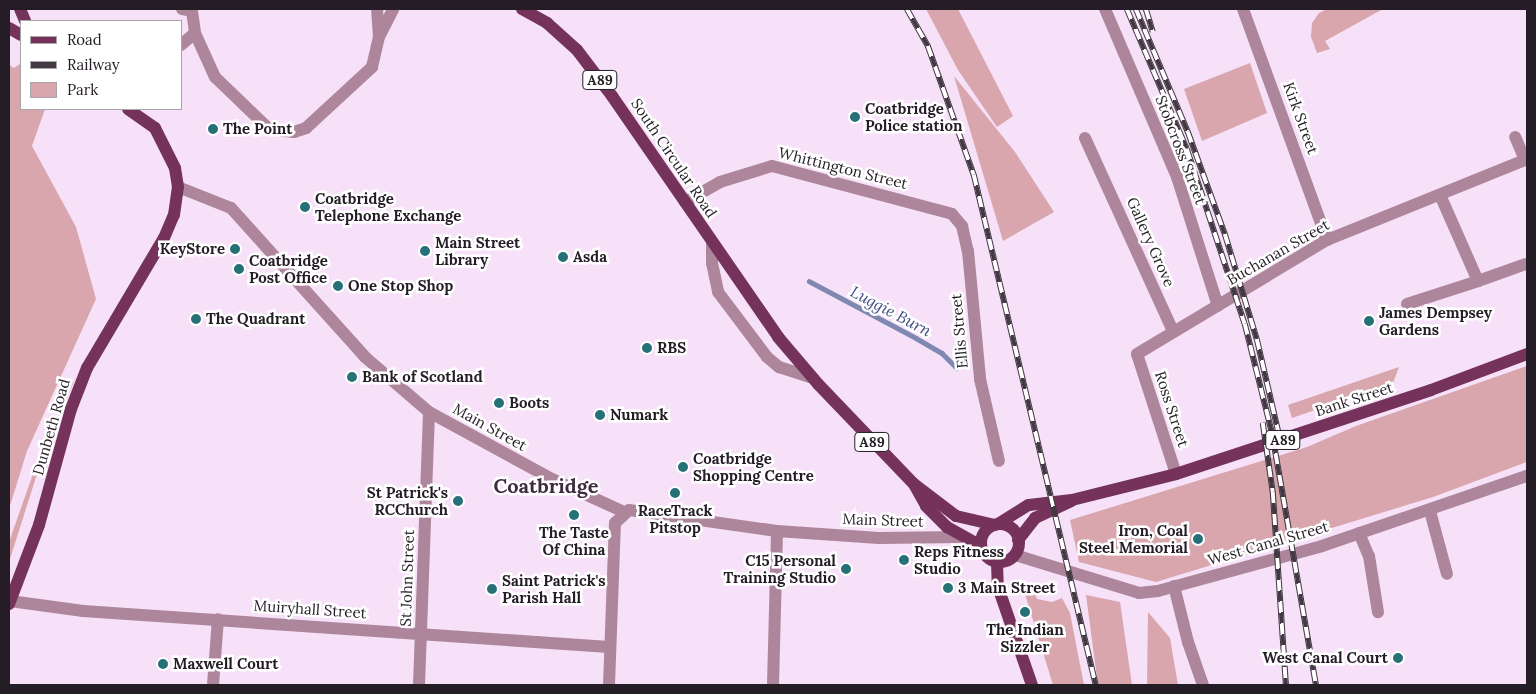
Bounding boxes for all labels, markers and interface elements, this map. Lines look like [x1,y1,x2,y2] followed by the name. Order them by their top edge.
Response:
[20,20,182,110] legend
[67,30,102,49] text: Road
[67,55,120,74] text: Railway
[581,68,619,92] road number: A89
[1280,79,1322,157] street label: Kirk Street
[67,80,98,99] text: Park
[1152,93,1210,207] street label: Stobcross Street
[627,95,721,221] street label: South Circular Road
[865,99,963,134] place label: Coatbridge Police station
[849,111,861,123] marker: Coatbridge Police station
[223,120,292,138] place label: The Point
[207,123,219,135] marker: The Point
[777,143,909,193] street label: Whittington Street
[315,189,461,224] place label: Coatbridge Telephone Exchange
[1123,194,1179,290] street label: Gallery Grove
[299,201,311,213] marker: Coatbridge Telephone Exchange
[1224,215,1332,289] street label: Buchanan Street
[435,233,520,268] place label: Main Street Library
[160,240,225,258] place label: KeyStore
[229,243,241,255] marker: KeyStore
[419,245,431,257] marker: Main Street Library
[573,248,607,266] place label: Asda
[249,251,328,286] place label: Coatbridge Post Office
[557,251,569,263] marker: Asda
[233,263,245,275] marker: Coatbridge Post Office
[348,277,453,295] place label: One Stop Shop
[332,280,344,292] marker: One Stop Shop
[847,282,935,340] water label: Luggie Burn
[947,293,971,369] street label: Ellis Street
[1379,303,1492,338] place label: James Dempsey Gardens
[206,310,305,328] place label: The Quadrant
[190,313,202,325] marker: The Quadrant
[1363,315,1375,327] marker: James Dempsey Gardens
[657,339,686,357] place label: RBS
[641,342,653,354] marker: RBS
[362,368,483,386] place label: Bank of Scotland
[1151,369,1193,449] street label: Ross Street
[346,371,358,383] marker: Bank of Scotland
[29,377,73,477] street label: Dunbeth Road
[1313,378,1395,420] street label: Bank Street
[509,394,549,412] place label: Boots
[493,397,505,409] marker: Boots
[450,399,530,455] street label: Main Street
[610,406,668,424] place label: Numark
[594,409,606,421] marker: Numark
[1264,428,1302,452] road number: A89
[853,431,891,454] road number: A89
[693,449,814,484] place label: Coatbridge Shopping Centre
[677,461,689,473] marker: Coatbridge Shopping Centre
[493,473,599,497] district label: Coatbridge
[367,483,448,518] place label: St Patrick's RCChurch
[669,487,681,499] marker: RaceTrack Pitstop
[452,495,464,507] marker: St Patrick's RCChurch
[638,501,712,536] place label: RaceTrack Pitstop
[568,509,580,521] marker: The Taste Of China
[842,510,924,530] street label: Main Street
[1206,517,1330,569] street label: West Canal Street
[1079,521,1188,556] place label: Iron, Coal Steel Memorial
[539,523,609,558] place label: The Taste Of China
[396,529,418,627] street label: St John Street
[1192,533,1204,545] marker: Iron, Coal Steel Memorial
[914,542,1004,577] place label: Reps Fitness Studio
[723,551,836,586] place label: C15 Personal Training Studio
[898,554,910,566] marker: Reps Fitness Studio
[840,563,852,575] marker: C15 Personal Training Studio
[502,571,605,606] place label: Saint Patrick's Parish Hall
[958,579,1056,597] place label: 3 Main Street
[942,582,954,594] marker: 3 Main Street
[486,583,498,595] marker: Saint Patrick's Parish Hall
[253,596,367,622] street label: Muiryhall Street
[1019,606,1031,618] marker: The Indian Sizzler
[986,620,1064,655] place label: The Indian Sizzler
[1263,649,1388,667] place label: West Canal Court
[1392,652,1404,664] marker: West Canal Court
[173,655,278,673] place label: Maxwell Court
[157,658,169,670] marker: Maxwell Court

